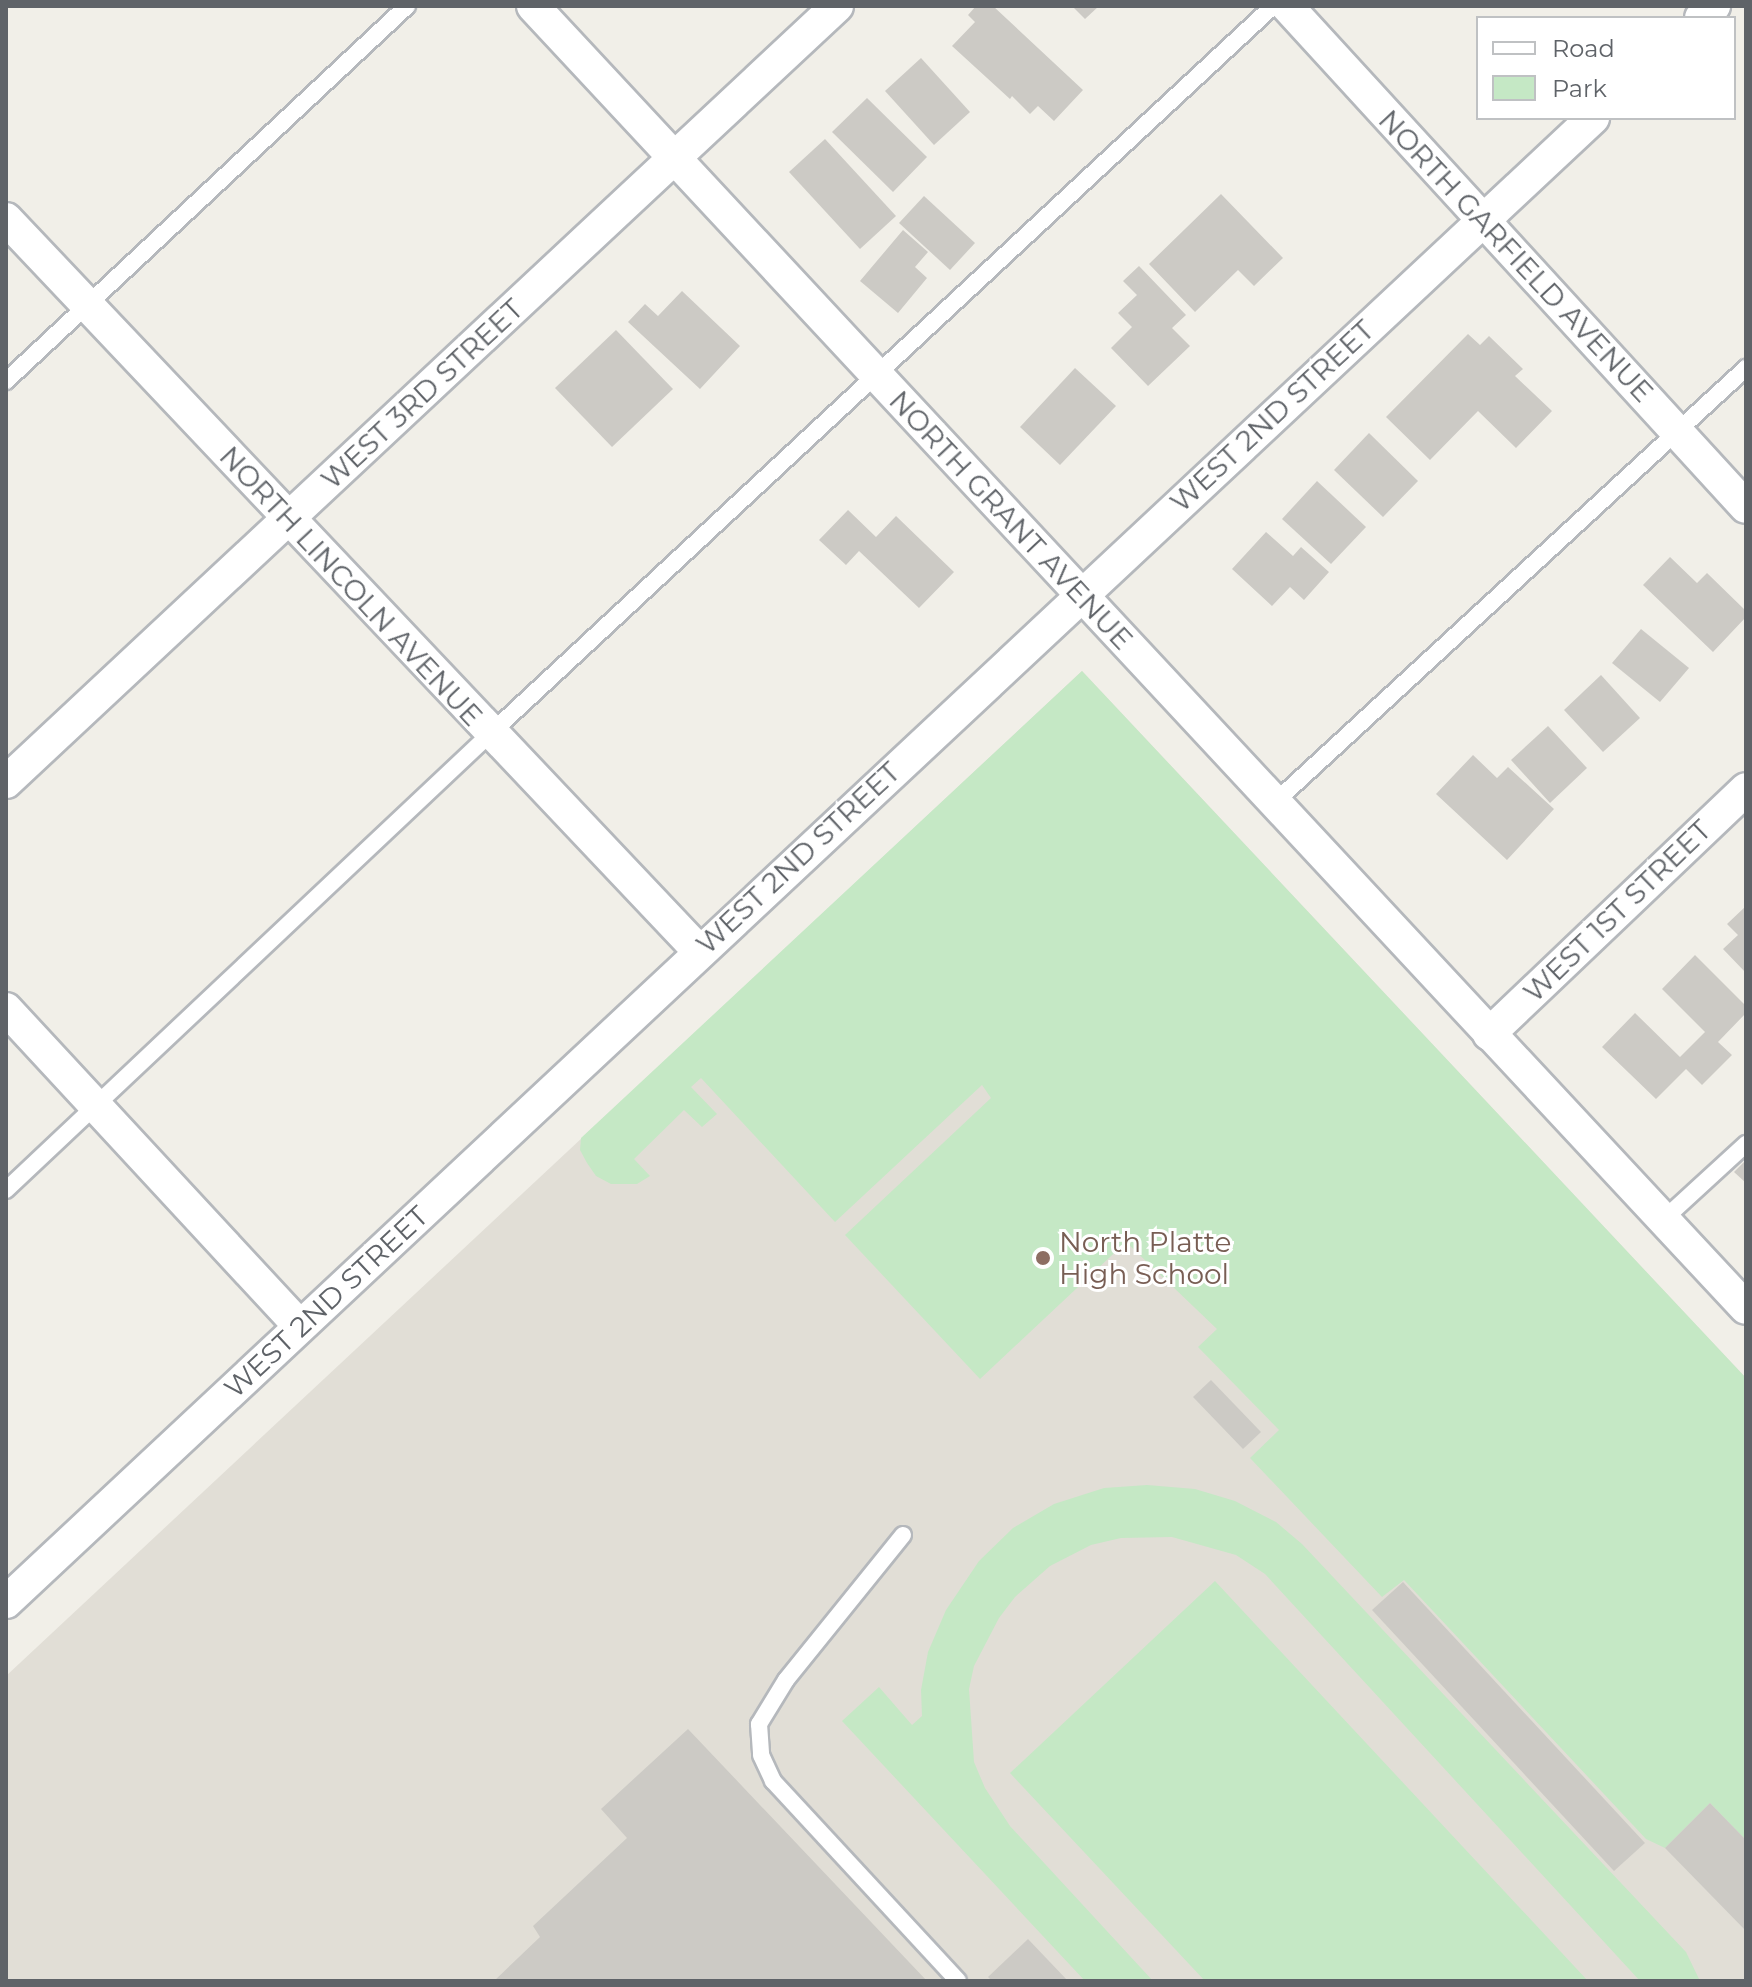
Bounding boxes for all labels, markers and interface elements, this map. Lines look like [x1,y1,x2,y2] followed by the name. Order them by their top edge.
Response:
[1476,16,1736,120] legend
[1552,34,1615,63] text: Road
[1552,74,1607,103] text: Park
[1372,103,1660,409] street label: NORTH GARFIELD AVENUE
[314,292,530,496] street label: WEST 3RD STREET
[1163,313,1381,519] street label: WEST 2ND STREET
[882,384,1140,656] street label: NORTH GRANT AVENUE
[213,439,489,733] street label: NORTH LINCOLN AVENUE
[689,755,907,961] street label: WEST 2ND STREET
[1516,813,1718,1009] street label: WEST 1ST STREET
[217,1199,435,1405] street label: WEST 2ND STREET
[1059,1225,1231,1291] place label: North Platte High School
[1034,1249,1052,1267] marker: North Platte High School

